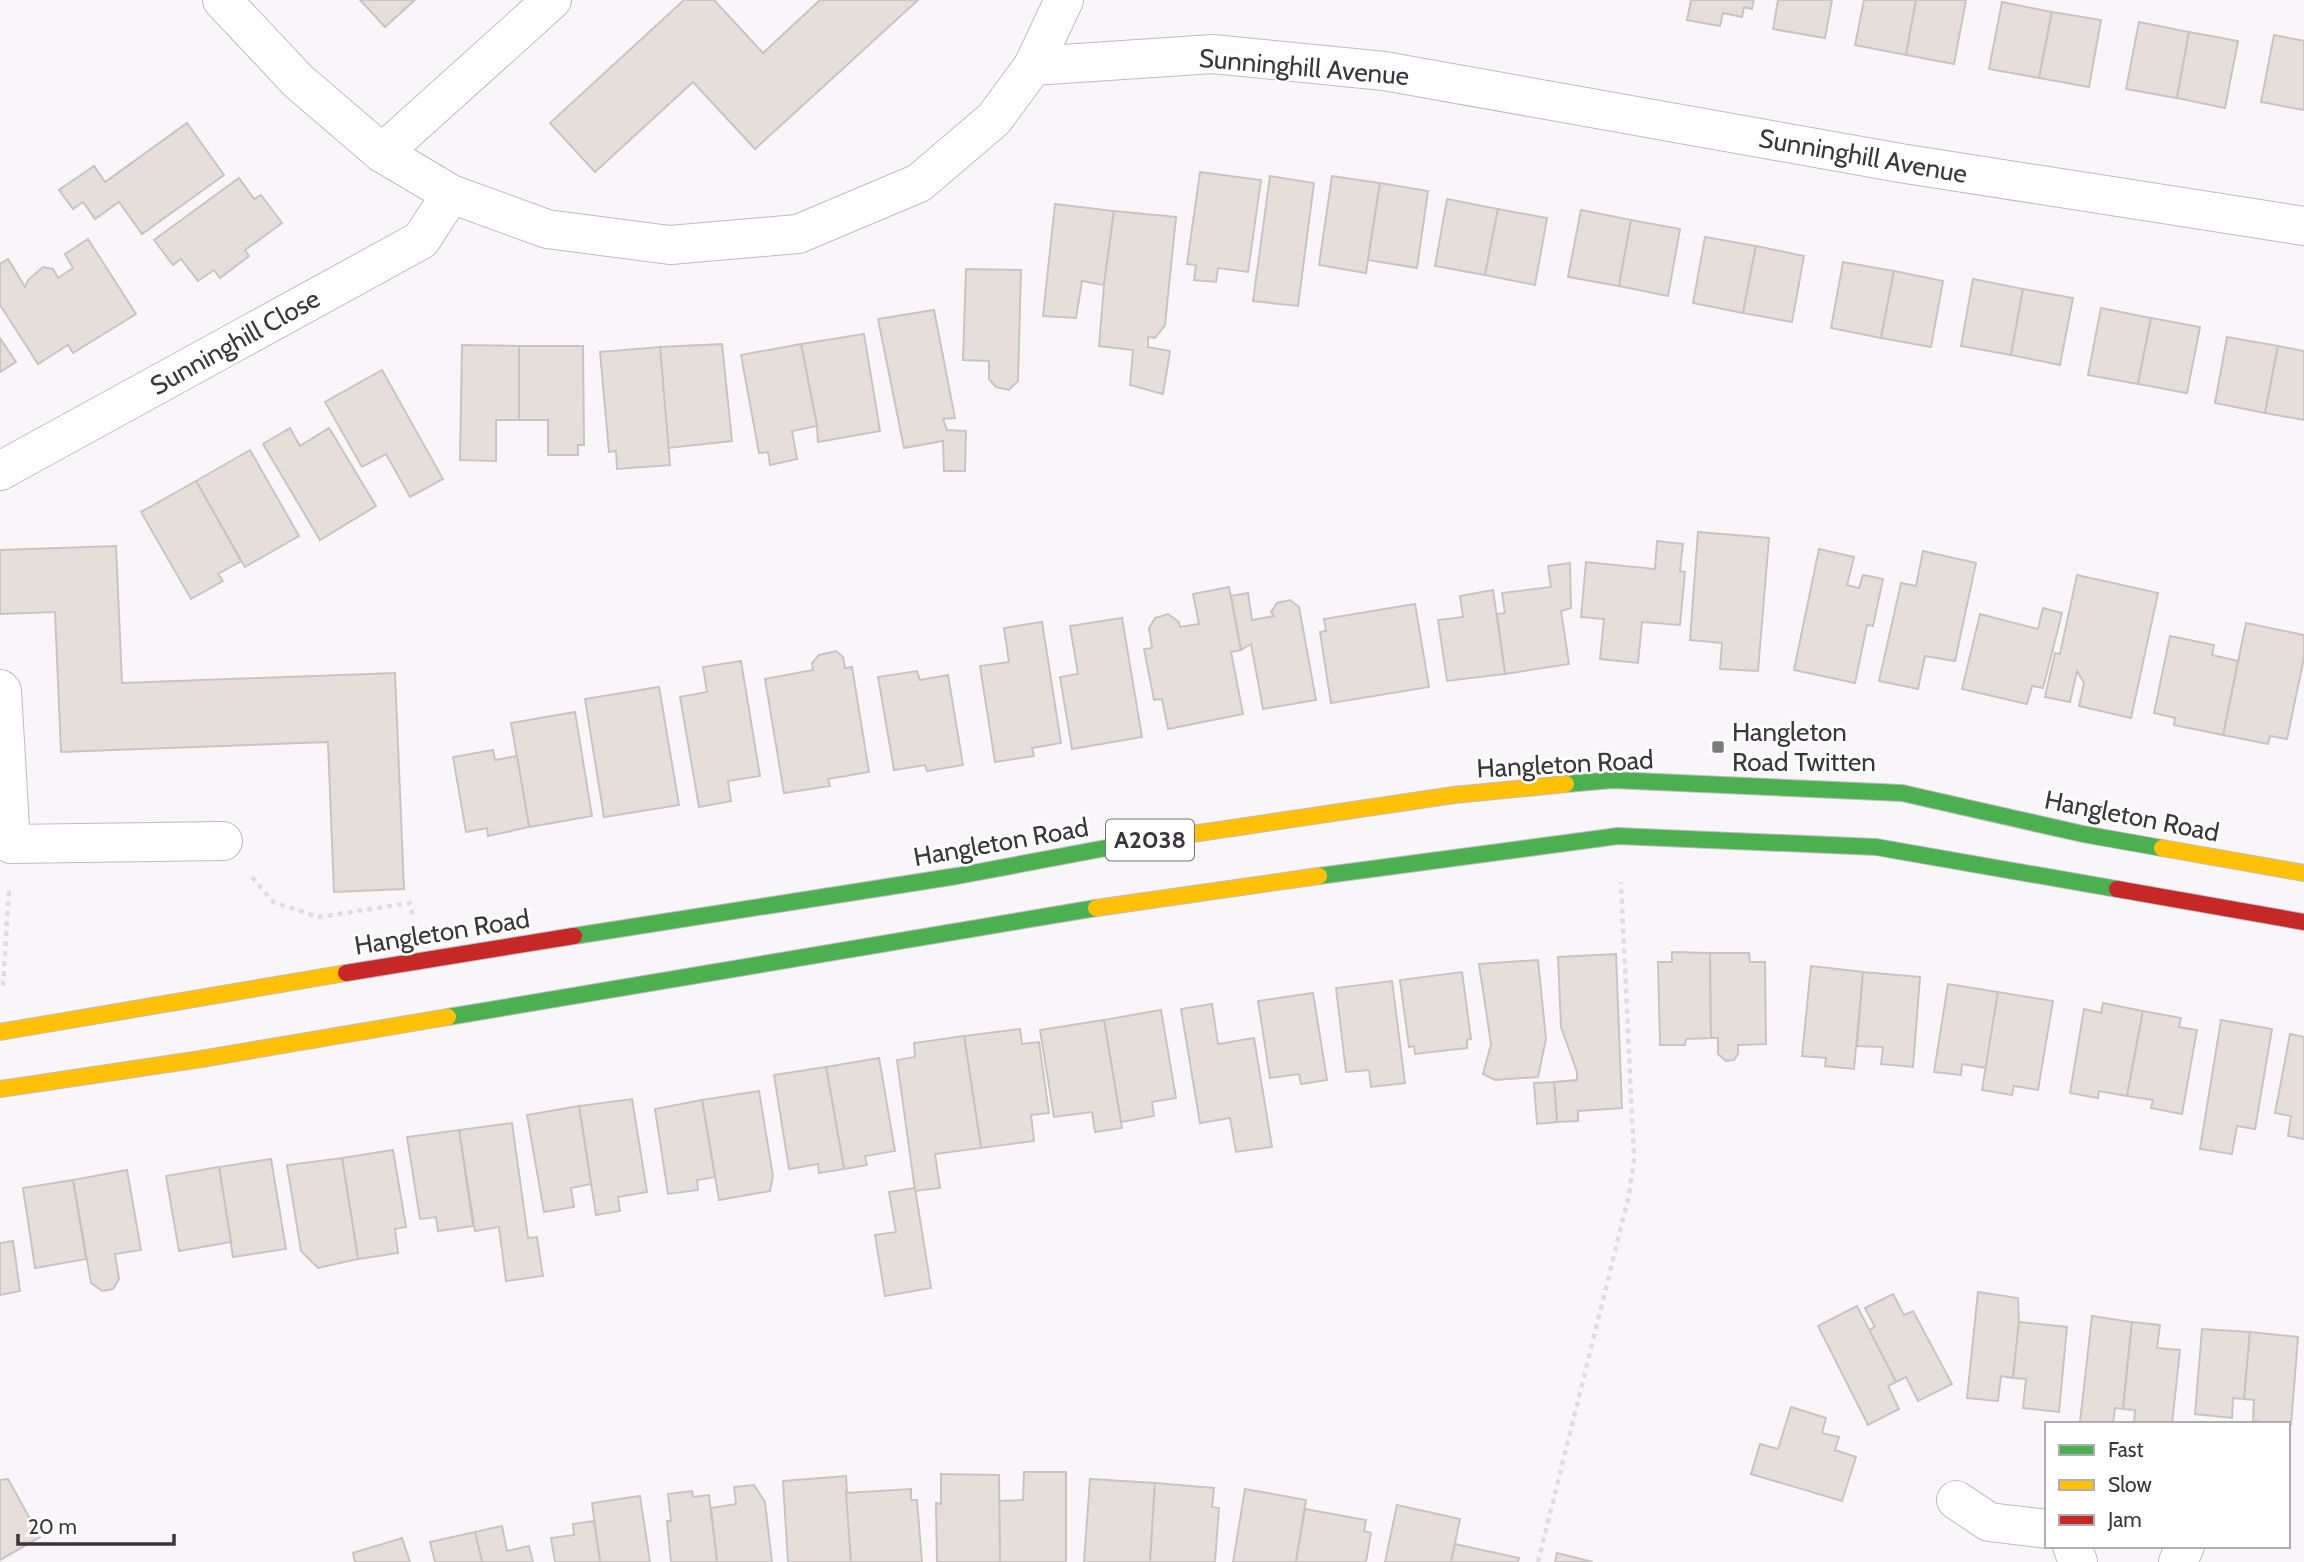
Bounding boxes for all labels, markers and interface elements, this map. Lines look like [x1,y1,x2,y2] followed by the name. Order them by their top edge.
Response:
[1198,42,1410,92] street label: Sunninghill Avenue
[1756,122,1970,190] street label: Sunninghill Avenue
[145,282,325,402] street label: Sunninghill Close
[1732,716,1876,778] place label: Hangleton Road Twitten
[1710,739,1726,755] marker: Hangleton Road Twitten
[1476,743,1654,785] street label: Hangleton Road
[2042,783,2222,849] street label: Hangleton Road
[911,811,1091,873] street label: Hangleton Road
[1106,820,1194,860] road number: A2038
[352,902,532,962] street label: Hangleton Road
[2045,1422,2290,1548] legend
[2108,1437,2144,1462] text: Fast
[2108,1472,2152,1497] text: Slow
[18,1502,173,1546] scale bar
[2107,1507,2142,1532] text: Jam
[28,1514,77,1539] text: 20 m

